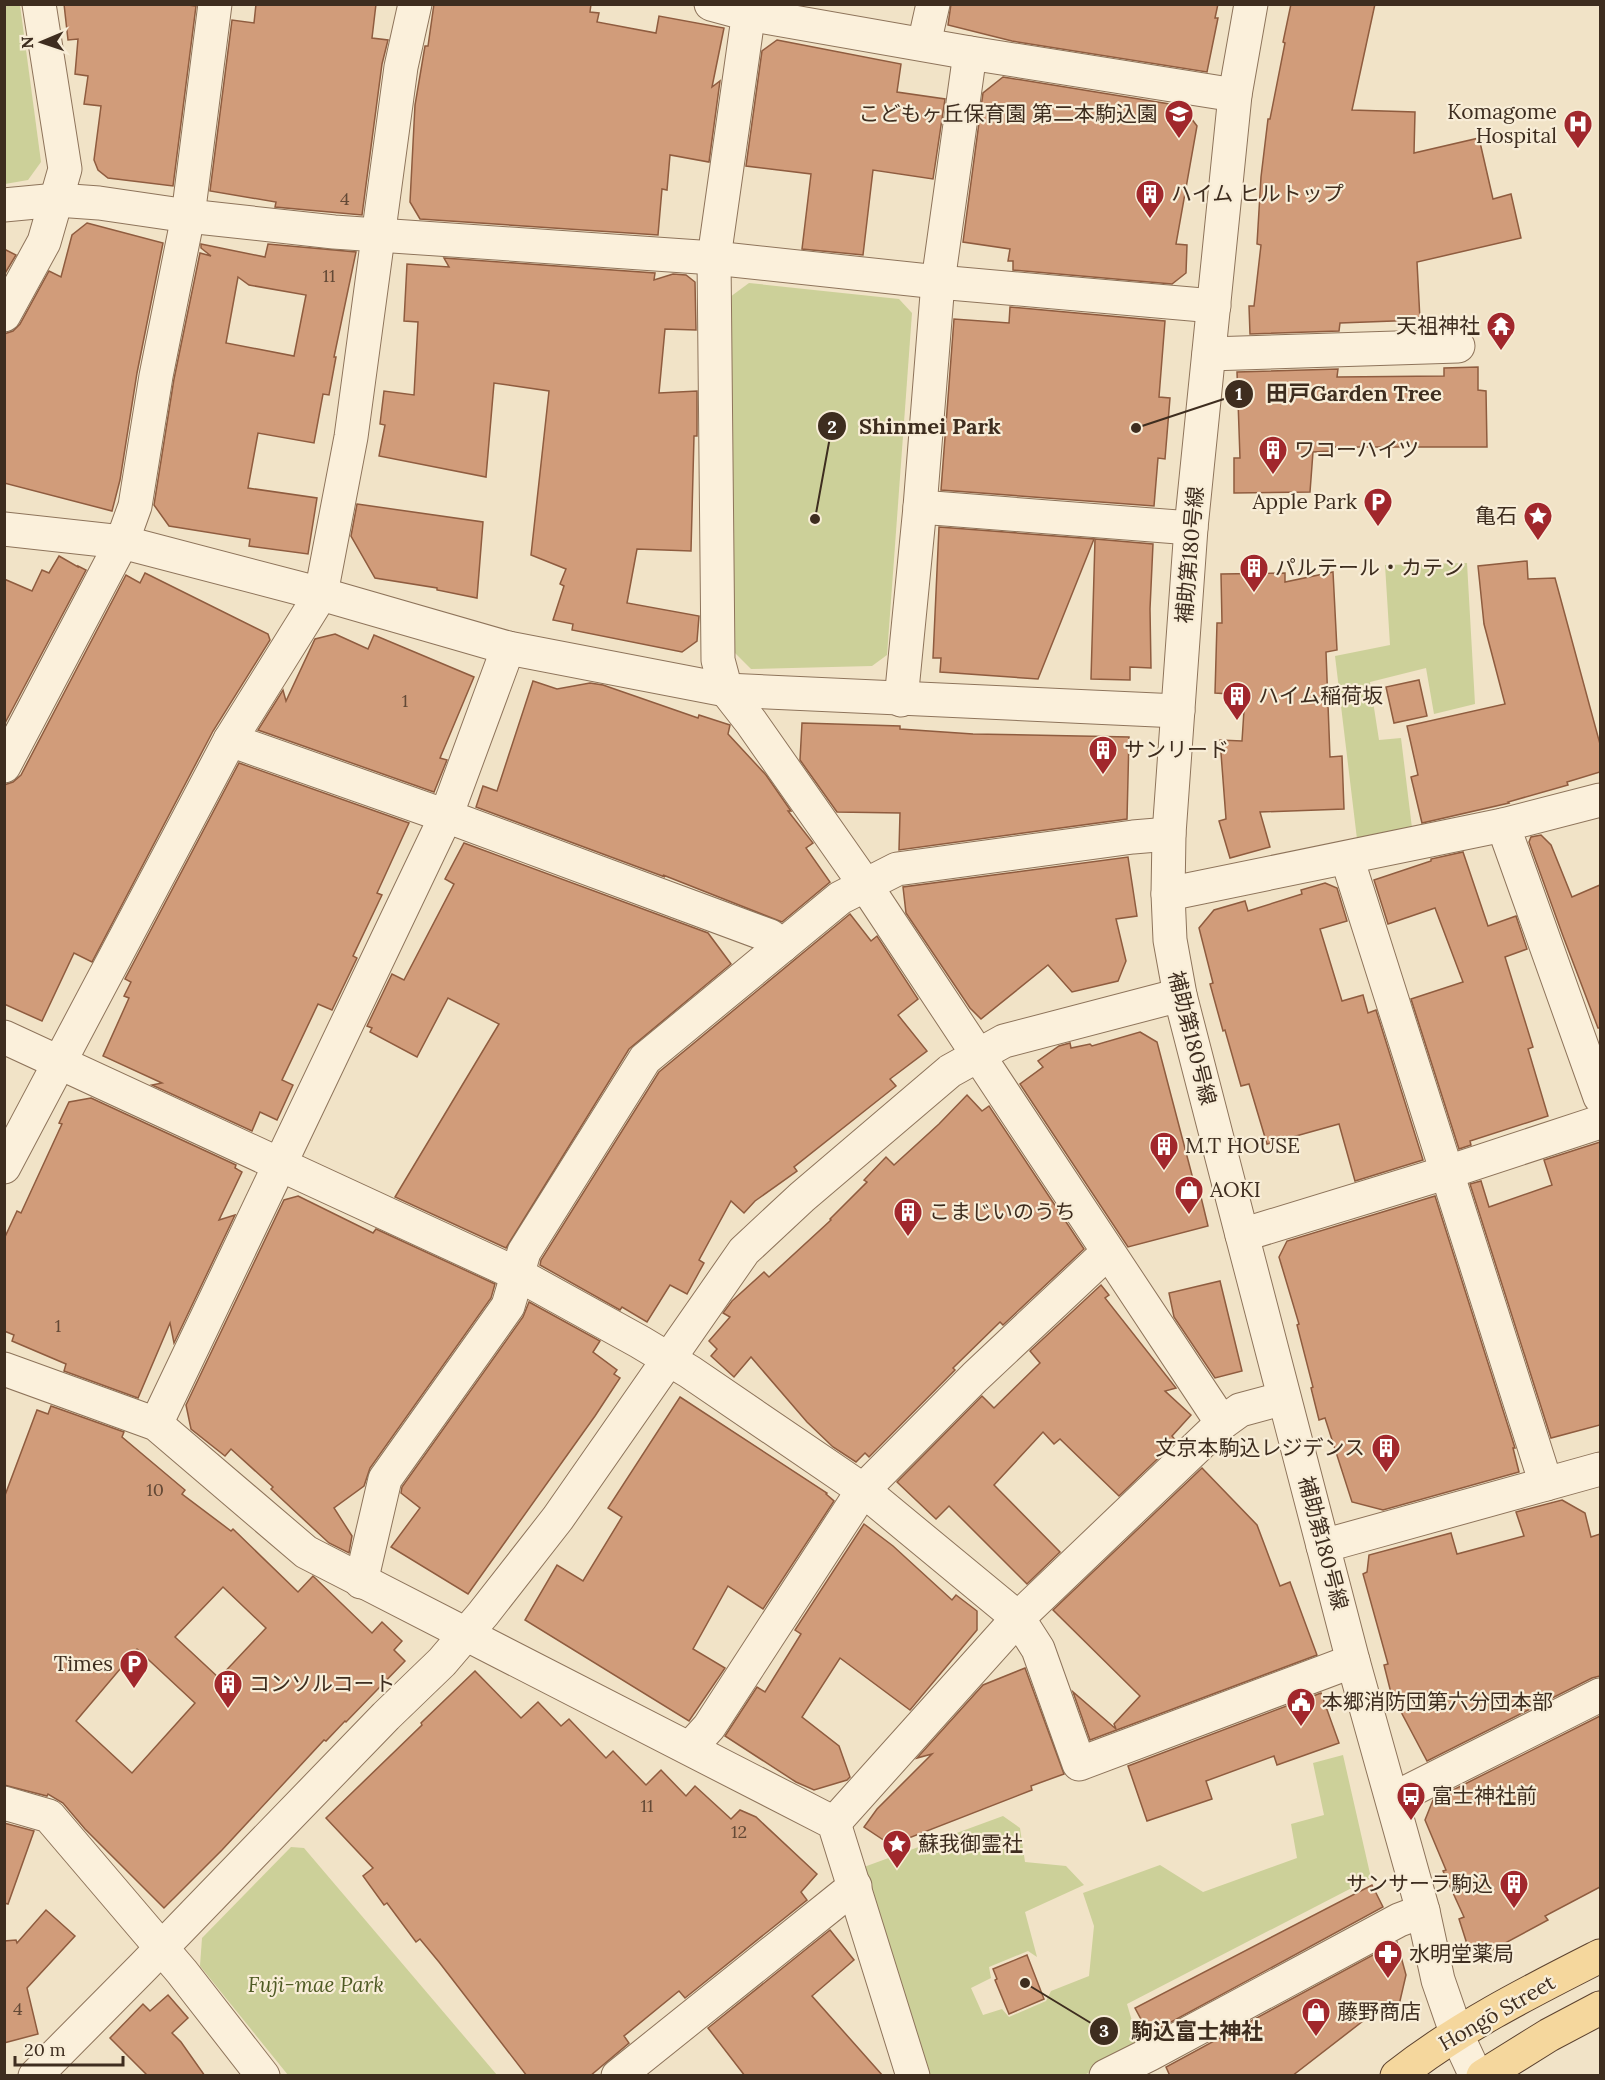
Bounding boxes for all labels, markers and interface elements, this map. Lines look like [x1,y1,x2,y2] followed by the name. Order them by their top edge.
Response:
[12,12,72,72] north arrow
[17,36,37,49] text: N
[1163,98,1195,140] school or university icon: こどもヶ丘保育園 第二本駒込園
[1447,98,1557,149] place label: Komagome Hospital
[858,100,1158,127] place label: こどもヶ丘保育園 第二本駒込園
[1562,108,1594,150] hospital icon: Komagome Hospital
[1134,178,1166,220] building icon: ハイム ヒルトップ
[1171,180,1344,207] place label: ハイム ヒルトップ
[340,187,350,210] house number: 4
[322,264,336,287] house number: 11
[1485,310,1517,352] temple icon: 天祖神社
[1396,312,1480,339] place label: 天祖神社
[1224,374,1454,414] callout: 田戸Garden Tree
[1266,379,1442,407] text: 田戸Garden Tree
[1235,382,1243,405] text: 1
[817,406,1013,446] callout: Shinmei Park
[859,412,1001,440] text: Shinmei Park
[827,415,837,438] text: 2
[1257,434,1289,476] building icon: ワコーハイツ
[1294,436,1419,463] place label: ワコーハイツ
[1170,485,1209,625] street label: 補助第180号線
[1362,486,1394,528] parking icon: Apple Park
[1251,488,1358,515] place label: Apple Park
[1522,500,1554,542] place icon: 亀石
[1475,502,1517,529] place label: 亀石
[1238,552,1270,594] building icon: パルテール・カテン
[1275,554,1464,581] place label: パルテール・カテン
[1221,680,1253,722] building icon: ハイム稲荷坂
[1258,682,1383,709] place label: ハイム稲荷坂
[402,689,408,712] house number: 1
[1087,734,1119,776] building icon: サンリード
[1124,736,1229,763] place label: サンリード
[1163,968,1222,1108] street label: 補助第180号線
[1148,1130,1180,1172] building icon: M.T HOUSE
[1185,1132,1300,1159] place label: M.T HOUSE
[1173,1174,1205,1216] shop icon: AOKI
[1209,1176,1261,1203] place label: AOKI
[892,1196,924,1238] building icon: こまじいのうち
[929,1198,1076,1225] place label: こまじいのうち
[55,1314,61,1337] house number: 1
[1370,1432,1402,1474] building icon: 文京本駒込レジデンス
[1155,1434,1365,1461] place label: 文京本駒込レジデンス
[1293,1473,1354,1613] street label: 補助第180号線
[146,1478,164,1501] house number: 10
[118,1648,150,1690] parking icon: Times
[54,1650,113,1677] place label: Times
[212,1668,244,1710] building icon: コンソルコート
[249,1670,396,1697] place label: コンソルコート
[1285,1686,1317,1728] public building icon: 本郷消防団第六分団本部
[1322,1688,1553,1715] place label: 本郷消防団第六分団本部
[1395,1780,1427,1822] bus stop icon: 富士神社前
[1432,1782,1537,1809] place label: 富士神社前
[640,1794,654,1817] house number: 11
[731,1820,747,1843] house number: 12
[881,1828,913,1870] place icon: 蘇我御霊社
[918,1830,1023,1857] place label: 蘇我御霊社
[1498,1868,1530,1910] building icon: サンサーラ駒込
[1346,1870,1493,1897] place label: サンサーラ駒込
[1372,1938,1404,1980] pharmacy icon: 水明堂薬局
[1409,1940,1514,1967] place label: 水明堂薬局
[1434,1968,1560,2057] street label: Hongō Street
[248,1971,384,1998] park label: Fuji-mae Park
[1300,1996,1332,2038] shop icon: 藤野商店
[13,1997,23,2020] house number: 4
[1337,1998,1421,2025] place label: 藤野商店
[1089,2011,1275,2051] callout: 駒込富士神社
[1131,2017,1263,2045] text: 駒込富士神社
[1099,2019,1109,2042] text: 3
[15,2029,123,2067] scale bar
[24,2038,66,2061] text: 20 m

